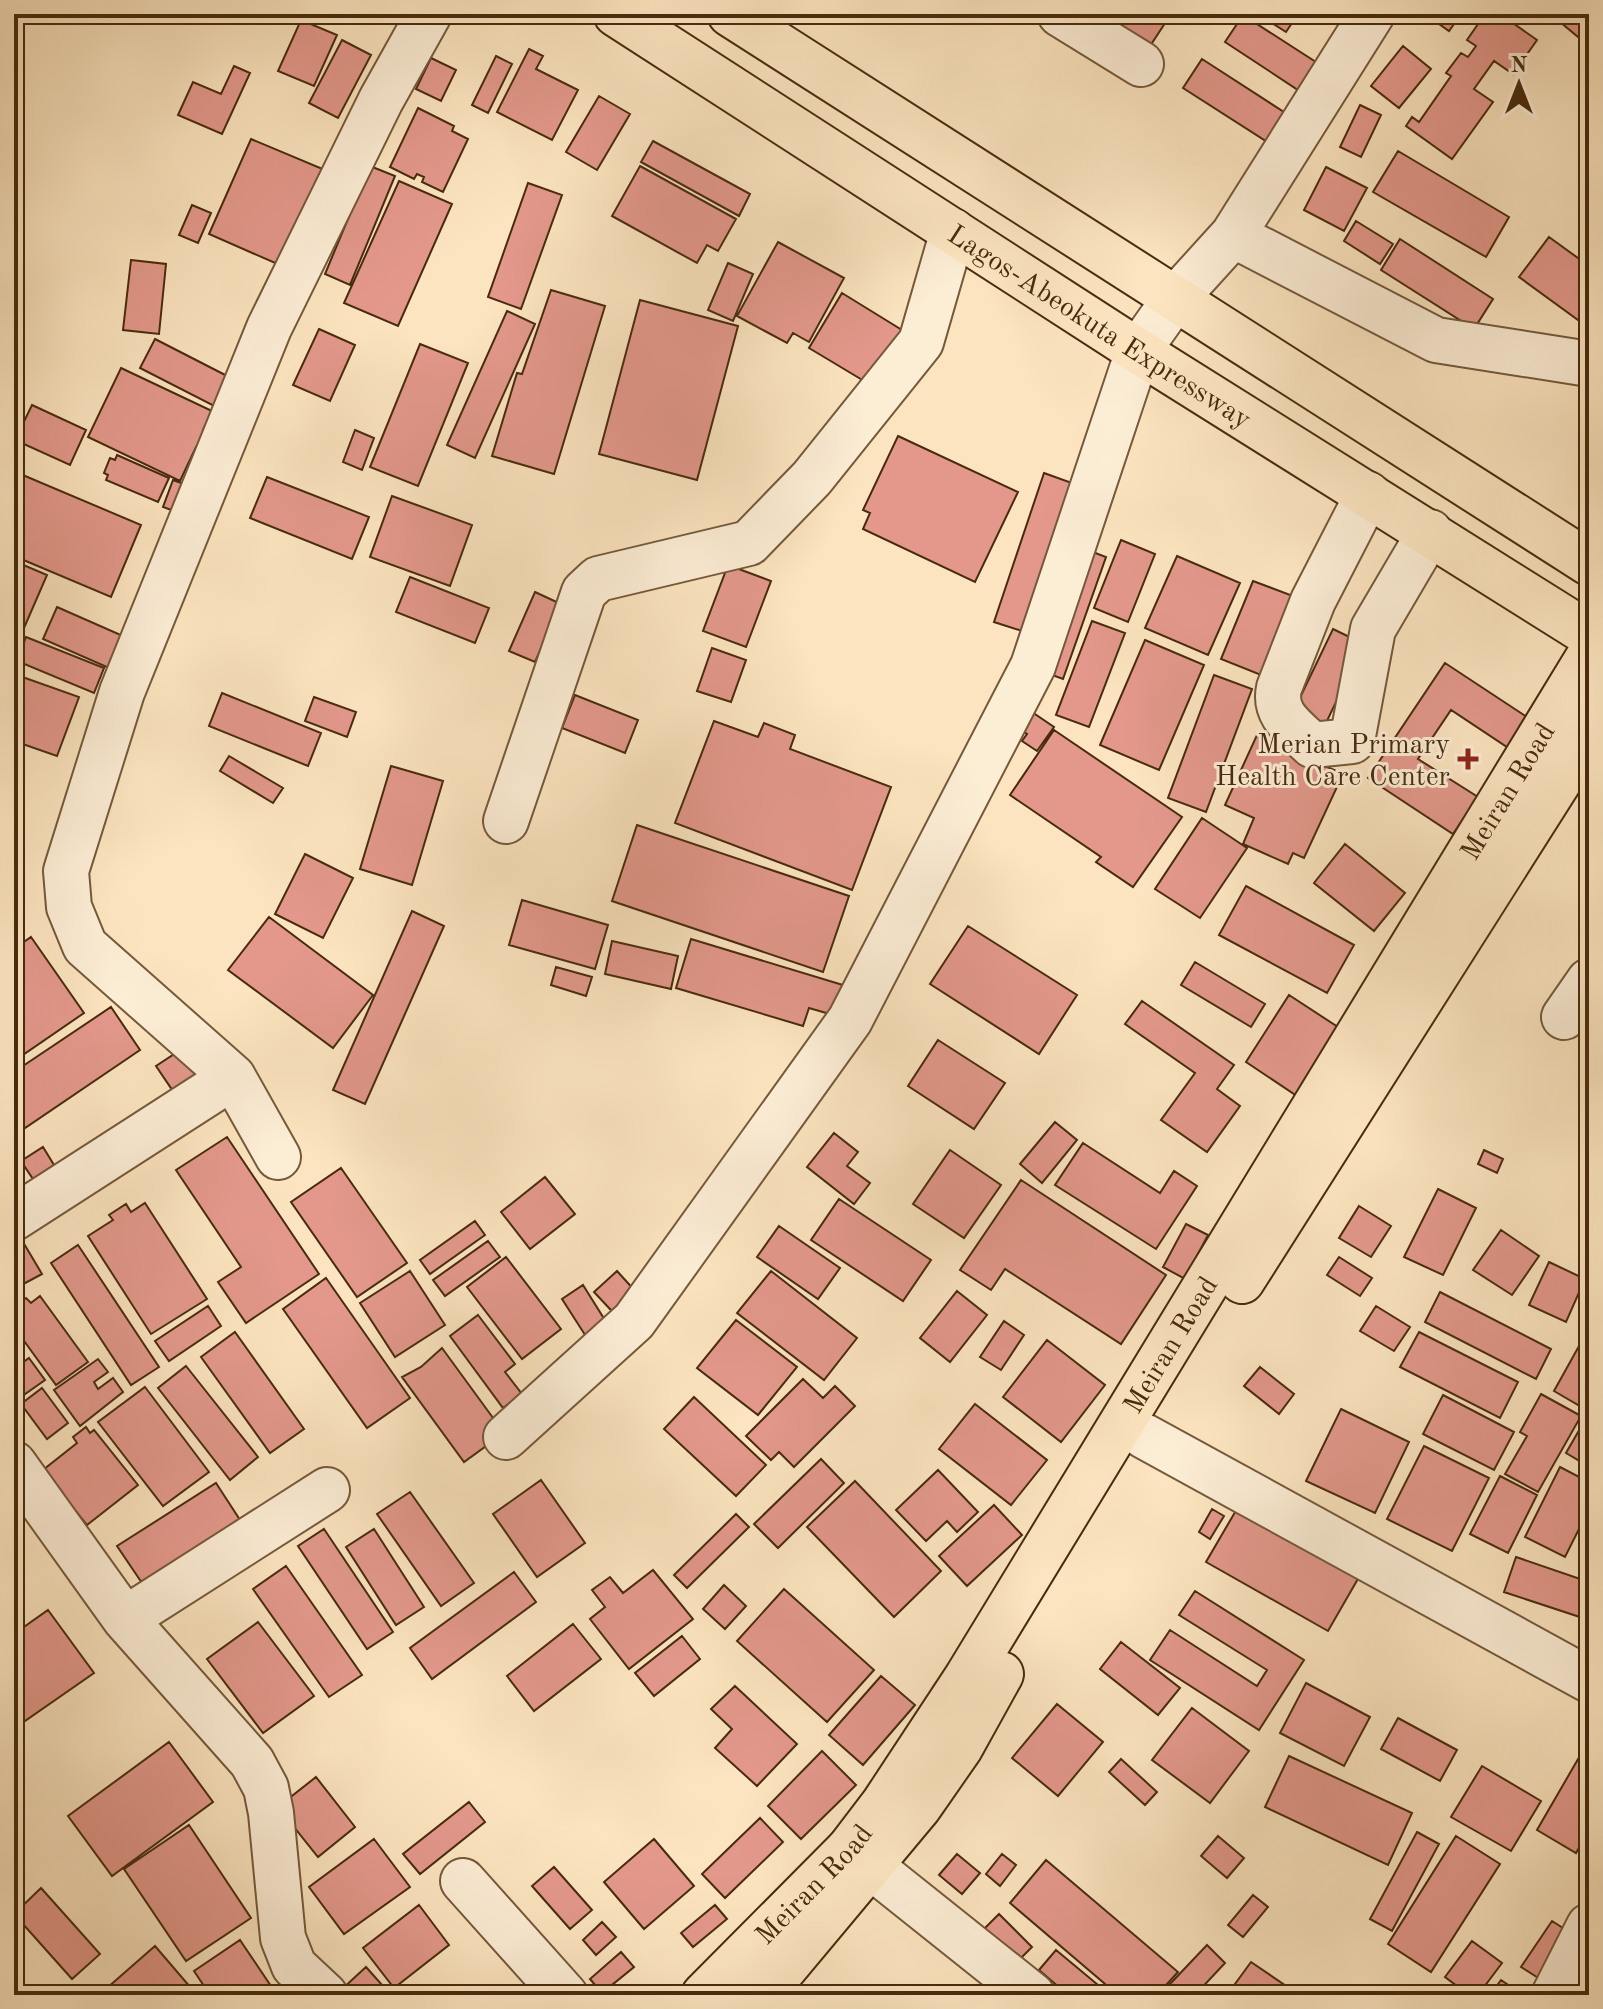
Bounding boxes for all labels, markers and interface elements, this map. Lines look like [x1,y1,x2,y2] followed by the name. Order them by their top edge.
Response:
[1479,44,1559,124] north arrow
[1511,55,1528,77] text: N
[942,221,1255,435] street label: Lagos-Abeokuta Expressway
[1457,719,1562,866] street label: Meiran Road
[1215,732,1450,792] place label: Merian Primary Health Care Center
[1457,748,1479,770] marker: Merian Primary Health Care Center
[1120,1273,1224,1419] street label: Meiran Road
[752,1820,879,1951] street label: Meiran Road

